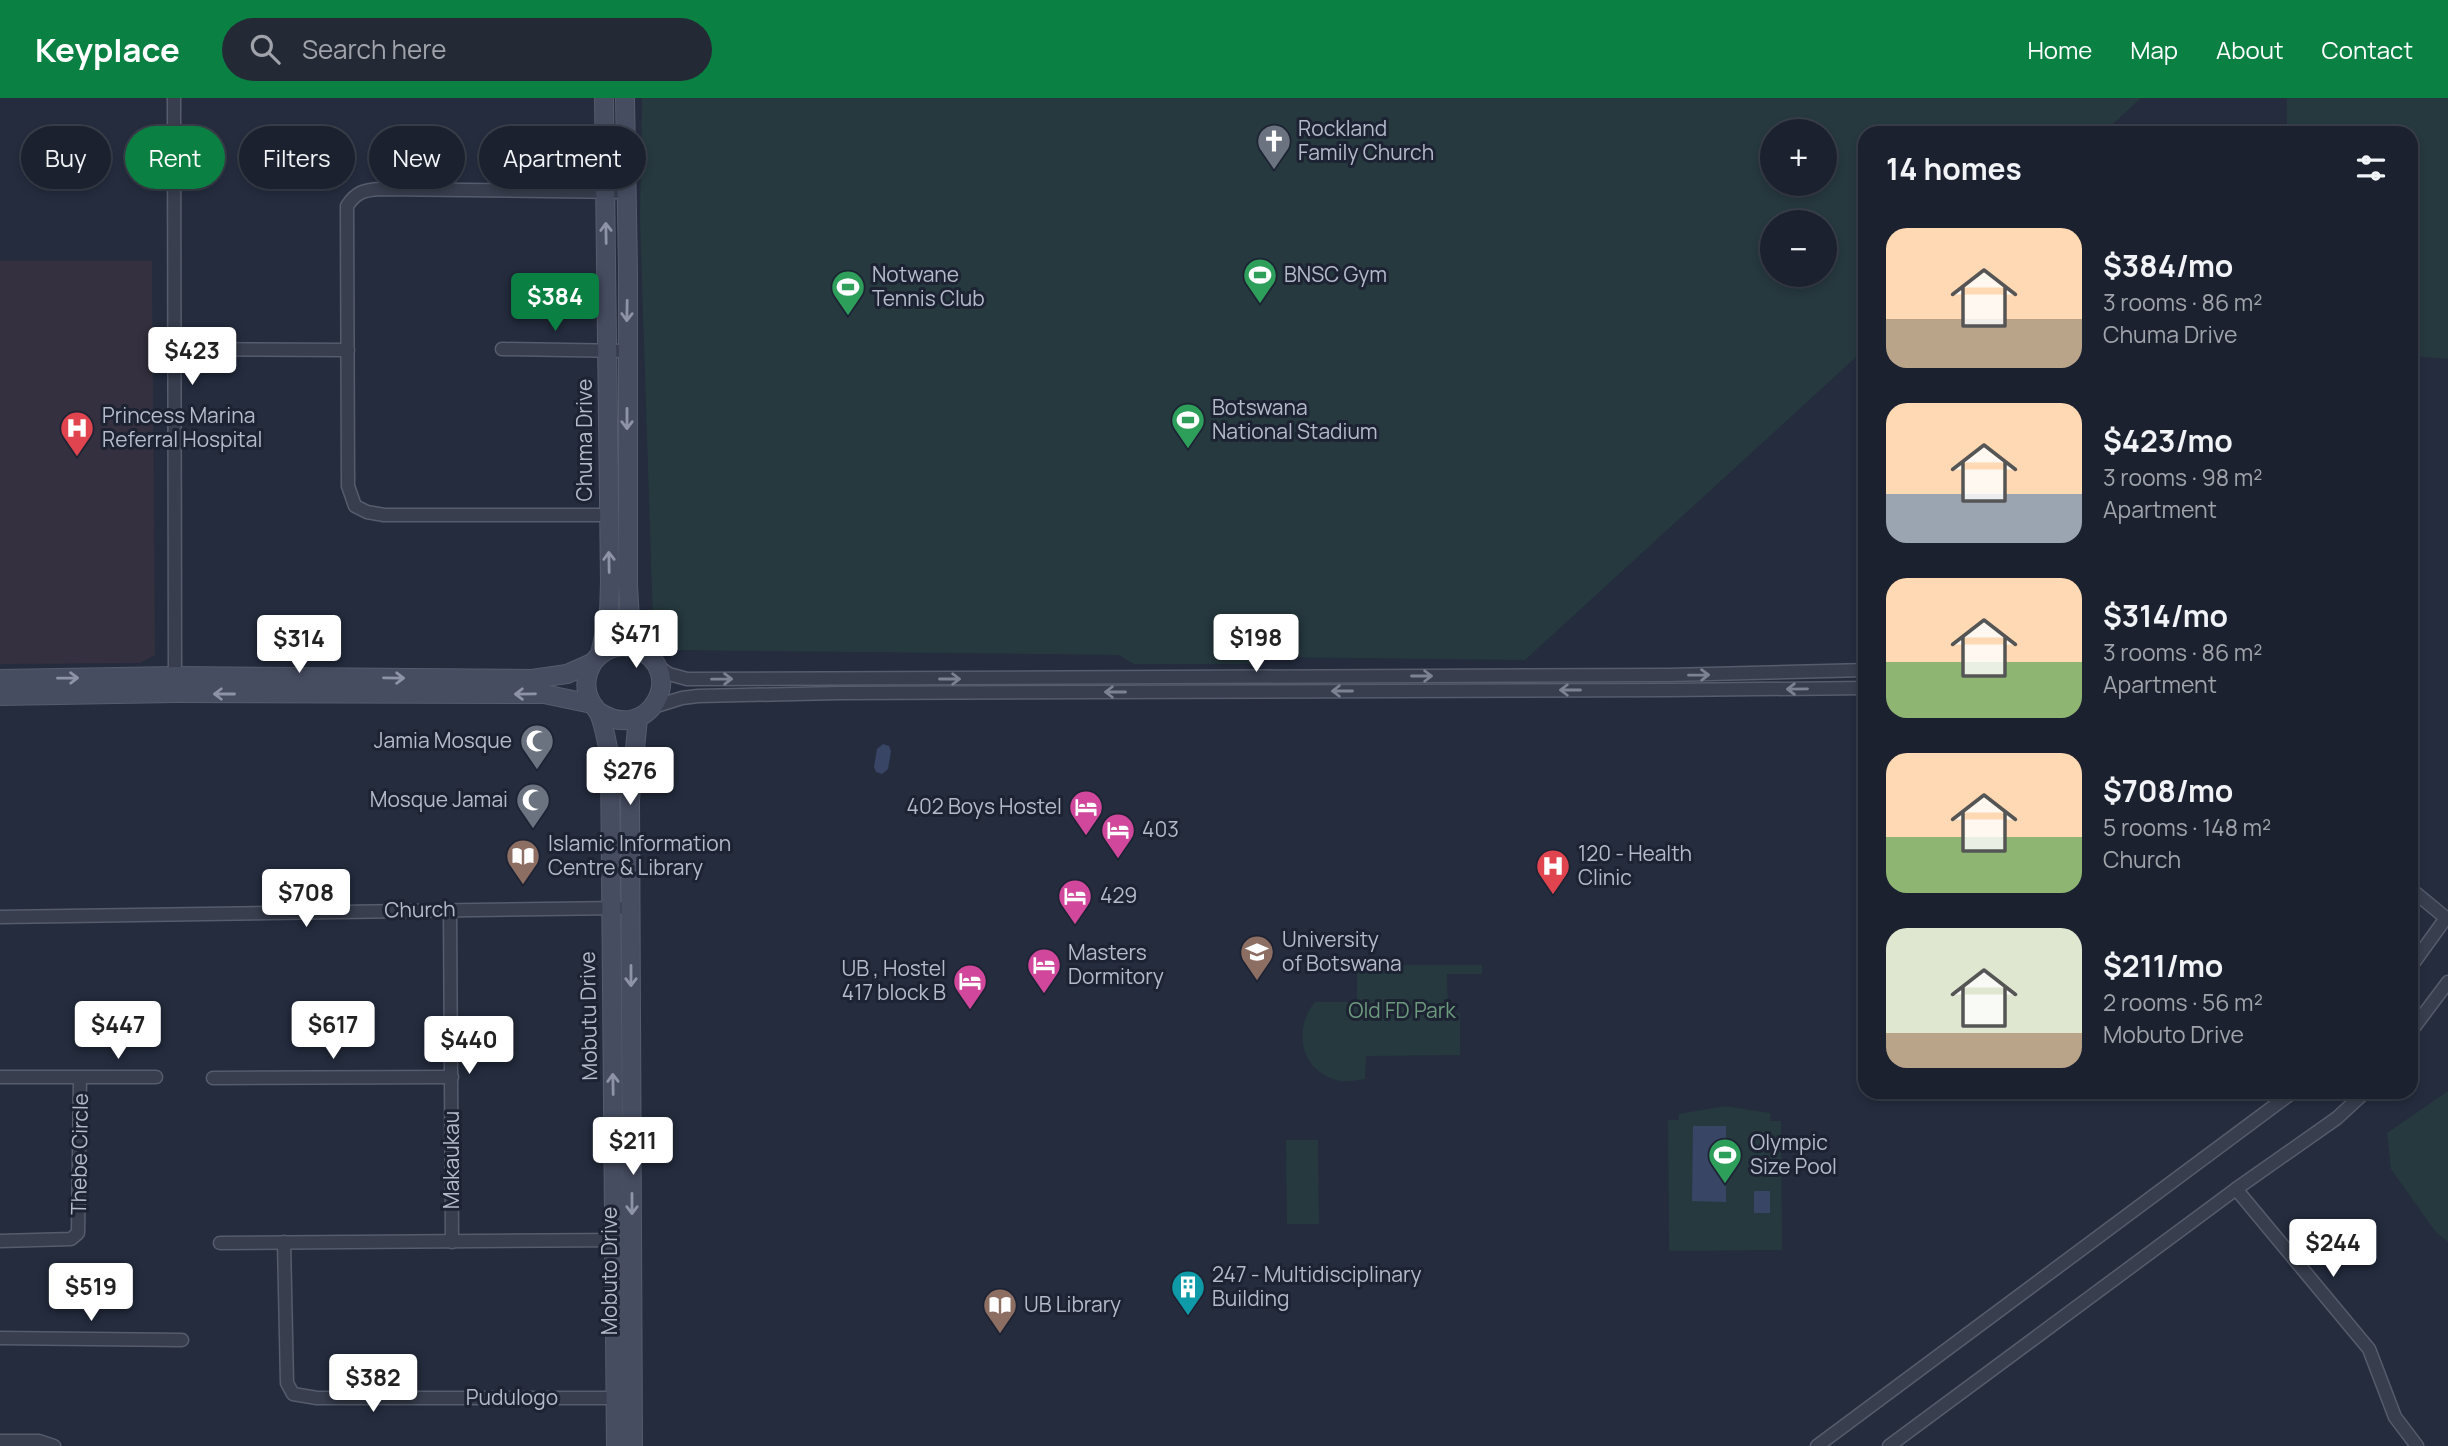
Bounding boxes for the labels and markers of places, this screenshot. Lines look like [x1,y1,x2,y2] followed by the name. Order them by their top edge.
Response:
[1298,114,1434,166] place label: Rockland Family Church
[1255,122,1293,171] church icon: Rockland Family Church
[1241,256,1279,305] sports icon: BNSC Gym
[872,260,985,312] place label: Notwane Tennis Club
[1284,260,1387,288] place label: BNSC Gym
[829,268,867,317] sports icon: Notwane Tennis Club
[514,274,596,333] pin: $384
[151,328,233,387] pin: $423
[1212,393,1378,445] place label: Botswana National Stadium
[102,401,262,453] place label: Princess Marina Referral Hospital
[1169,401,1207,450] sports icon: Botswana National Stadium
[58,409,96,458] hospital icon: Princess Marina Referral Hospital
[595,610,677,670] pin: $471
[1215,614,1297,674] pin: $198
[258,616,340,675] pin: $314
[518,722,556,771] mosque icon: Jamia Mosque
[374,726,512,754] place label: Jamia Mosque
[589,748,671,807] pin: $276
[514,781,552,830] mosque icon: Mosque Jamai
[370,785,508,813] place label: Mosque Jamai
[1067,788,1105,837] hotel icon: 402 Boys Hostel
[907,792,1062,820] place label: 402 Boys Hostel
[1099,811,1137,860] hotel icon: 403
[1142,815,1179,843] place label: 403
[548,829,731,881] place label: Islamic Information Centre & Library
[504,837,542,886] library icon: Islamic Information Centre & Library
[1578,839,1692,891] place label: 120 - Health Clinic
[1534,847,1572,896] hospital icon: 120 - Health Clinic
[265,870,347,929] pin: $708
[1056,877,1094,926] hotel icon: 429
[1100,881,1137,909] place label: 429
[1282,925,1402,977] place label: University of Botswana
[1238,933,1276,982] school or university icon: University of Botswana
[1068,938,1164,990] place label: Masters Dormitory
[1025,946,1063,995] hotel icon: Masters Dormitory
[842,954,946,1006] place label: UB , Hostel 417 block B
[951,962,989,1011] hotel icon: UB , Hostel 417 block B
[77,1002,159,1061] pin: $447
[292,1002,374,1061] pin: $617
[428,1016,510,1076] pin: $440
[592,1118,674,1177] pin: $211
[1750,1128,1837,1180] place label: Olympic Size Pool
[1706,1136,1744,1185] sports icon: Olympic Size Pool
[2292,1220,2374,1279] pin: $244
[1212,1260,1422,1312] place label: 247 - Multidisciplinary Building
[50,1264,132,1323] pin: $519
[1169,1268,1207,1317] building icon: 247 - Multidisciplinary Building
[981,1286,1019,1335] library icon: UB Library
[1024,1290,1121,1318] place label: UB Library
[332,1354,414,1414] pin: $382

